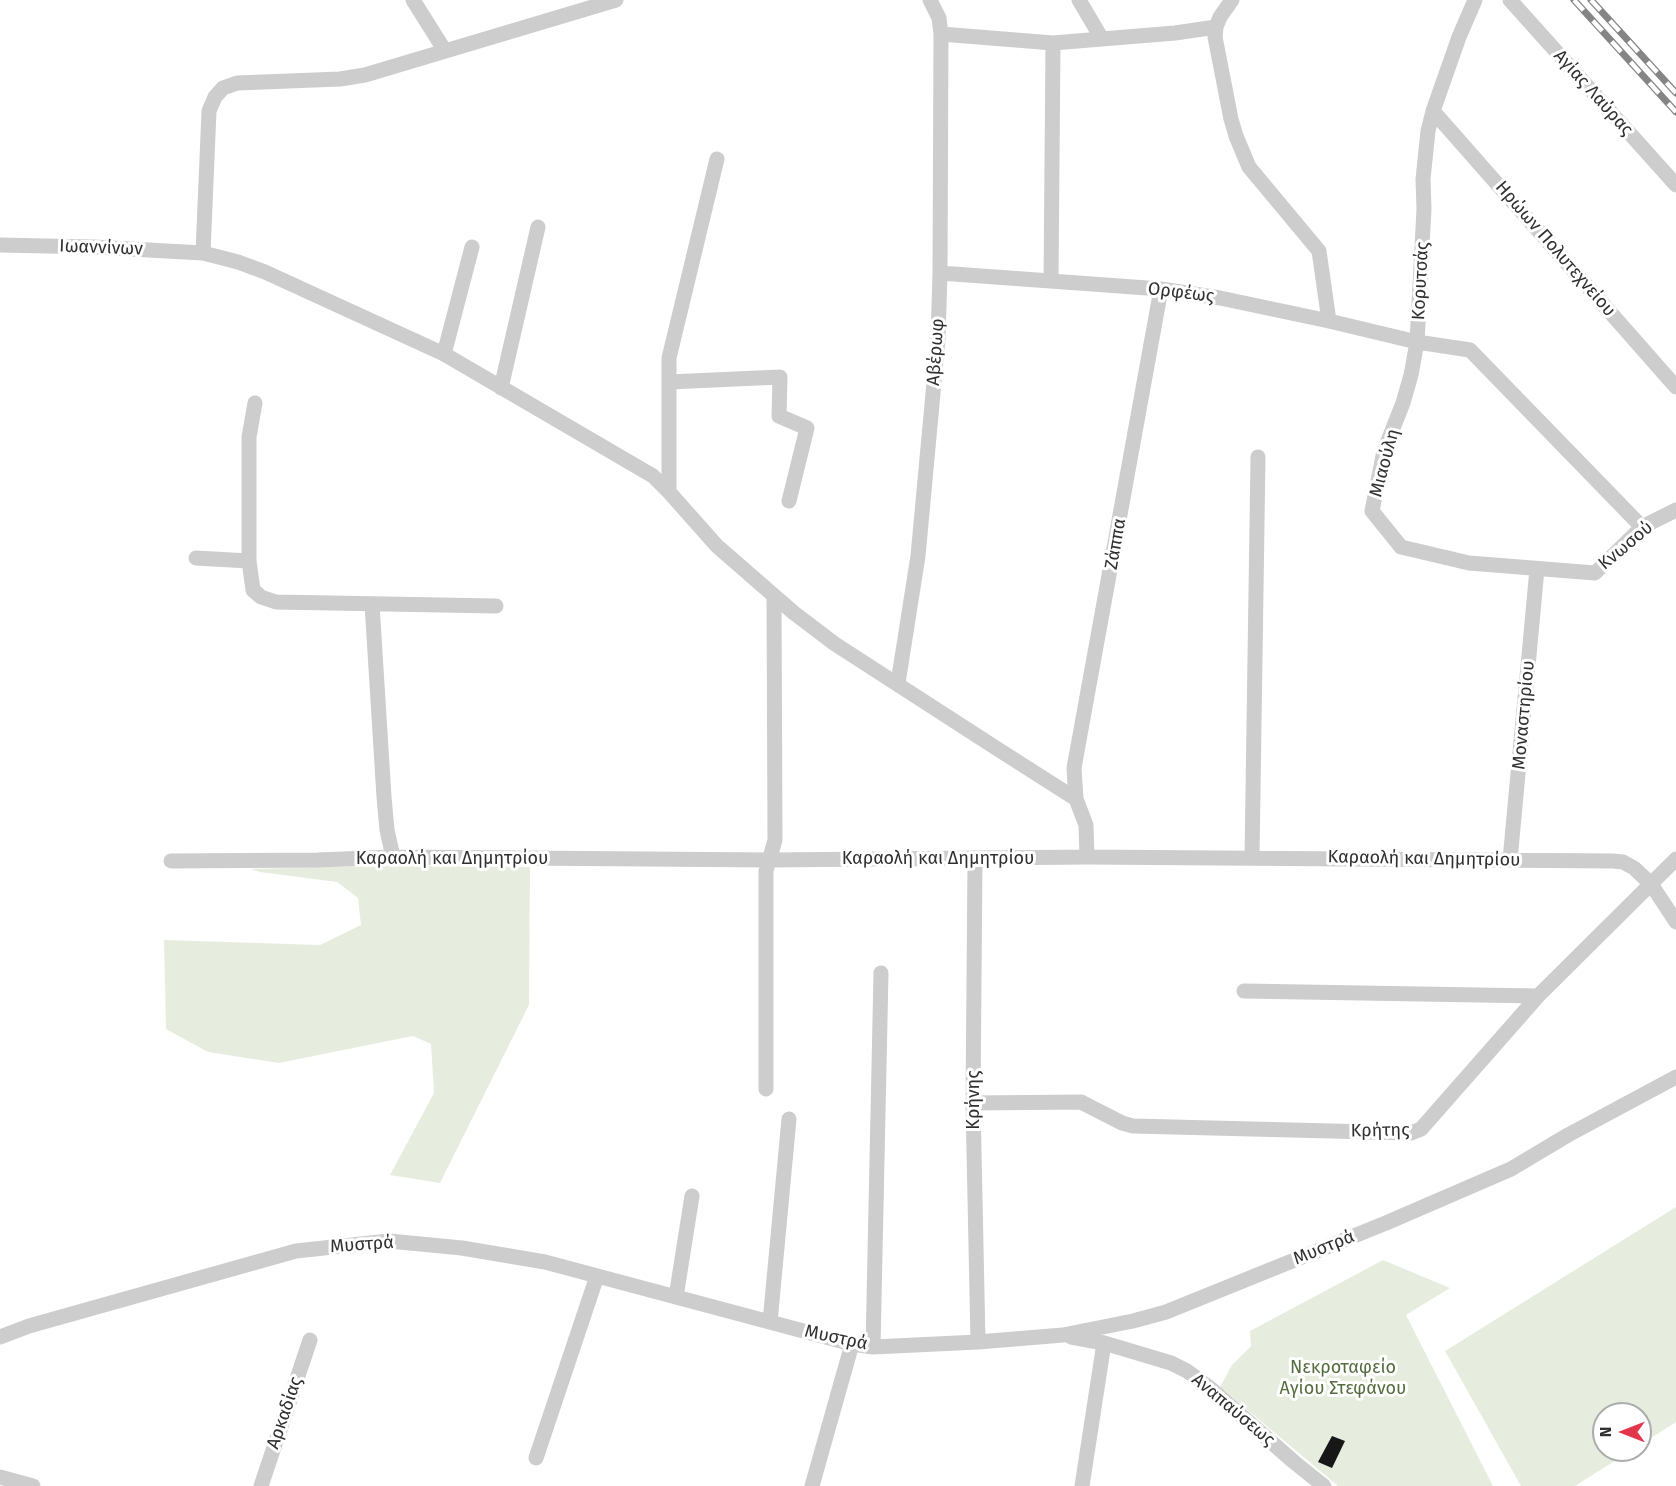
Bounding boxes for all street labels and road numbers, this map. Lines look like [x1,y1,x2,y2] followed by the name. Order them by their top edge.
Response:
[1549,46,1637,140] street label: Αγίας Λαύρας
[1490,177,1620,321] street label: Ηρώων Πολυτεχνείου
[59,236,143,260] street label: Ιωαννίνων
[1408,241,1434,321] street label: Κορυτσάς
[1147,278,1215,308] street label: Ορφέως
[923,318,949,386] street label: Αβέρωφ
[1366,427,1404,499] street label: Μιαούλη
[1101,517,1131,571] street label: Ζάππα
[1594,517,1658,575] street label: Κνωσού
[1508,660,1540,770] street label: Μοναστηρίου
[1328,847,1520,871] street label: Καραολή και Δημητρίου
[356,848,548,870] street label: Καραολή και Δημητρίου
[842,848,1034,870] street label: Καραολή και Δημητρίου
[963,1070,985,1130] street label: Κρήνης
[1350,1120,1410,1142] street label: Κρήτης
[1290,1226,1358,1270] street label: Μυστρά
[329,1232,395,1258] street label: Μυστρά
[802,1321,870,1355] street label: Μυστρά
[1187,1369,1279,1451] street label: Αναπαύσεως
[263,1374,307,1452] street label: Αρκαδίας

